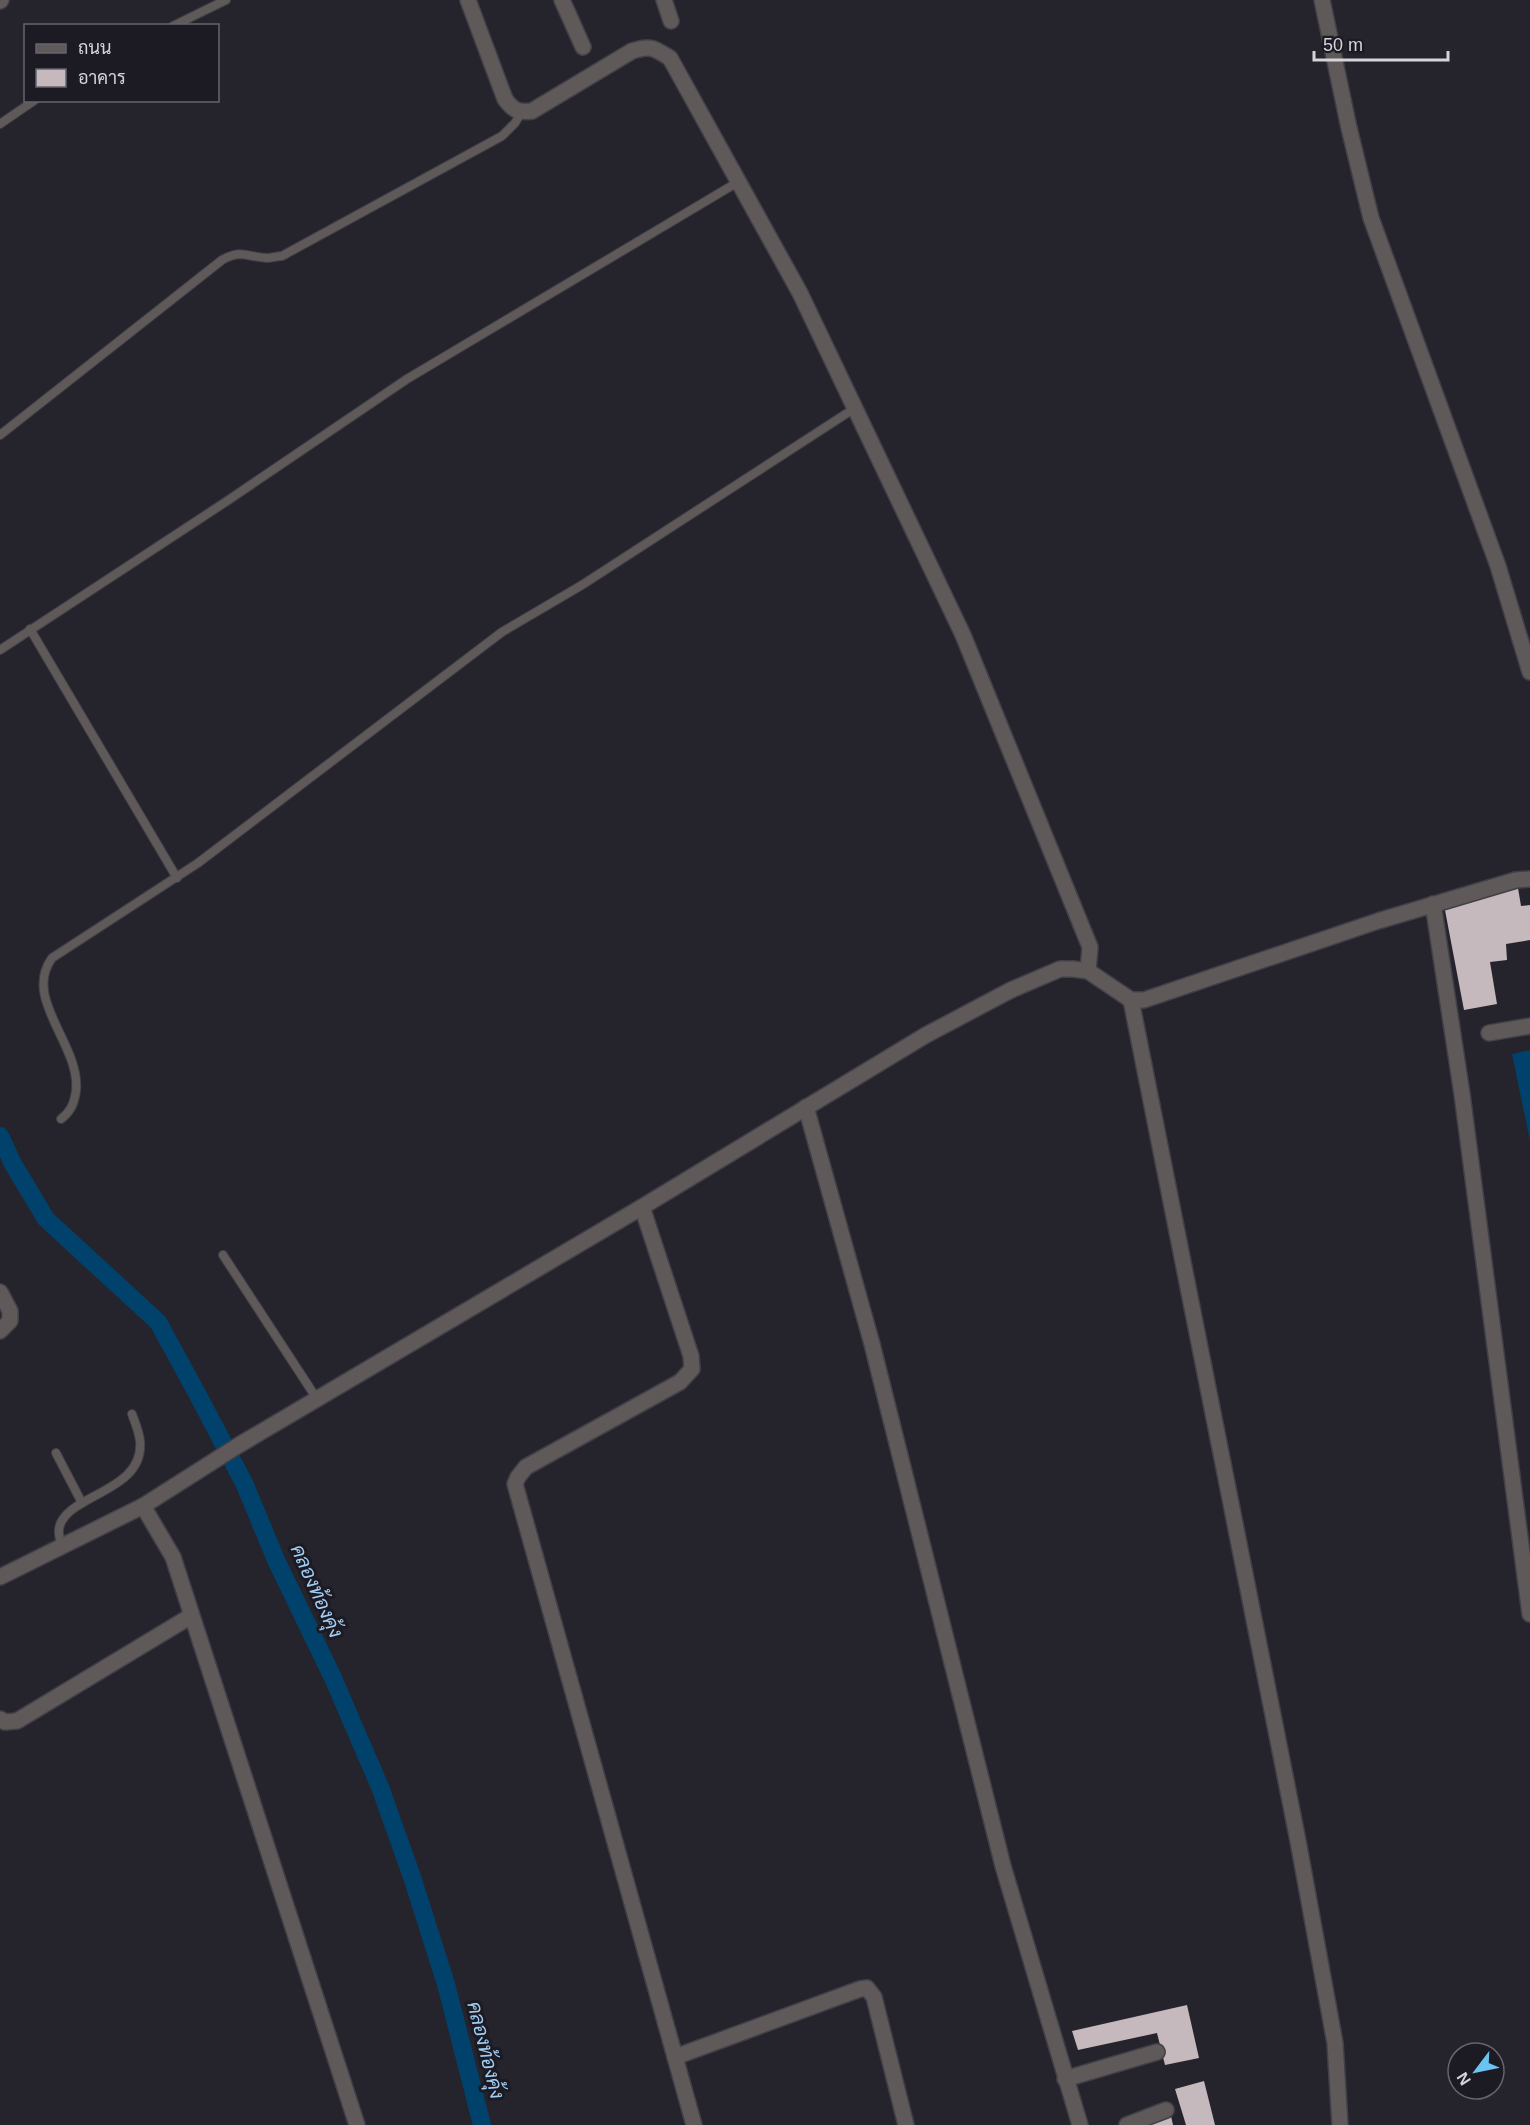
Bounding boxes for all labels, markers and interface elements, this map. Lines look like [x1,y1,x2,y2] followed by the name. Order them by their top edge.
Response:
[24,24,219,102] legend
[1314,24,1448,62] scale bar
[1323,35,1363,55] text: 50 m
[78,38,111,58] text: ถนน
[78,68,126,88] text: อาคาร
[284,1540,349,1642] water label: คลองท้องคุ้ง
[460,1999,511,2102] water label: คลองท้องคุ้ง
[1446,2041,1506,2101] north arrow
[1453,2069,1474,2088] text: N

